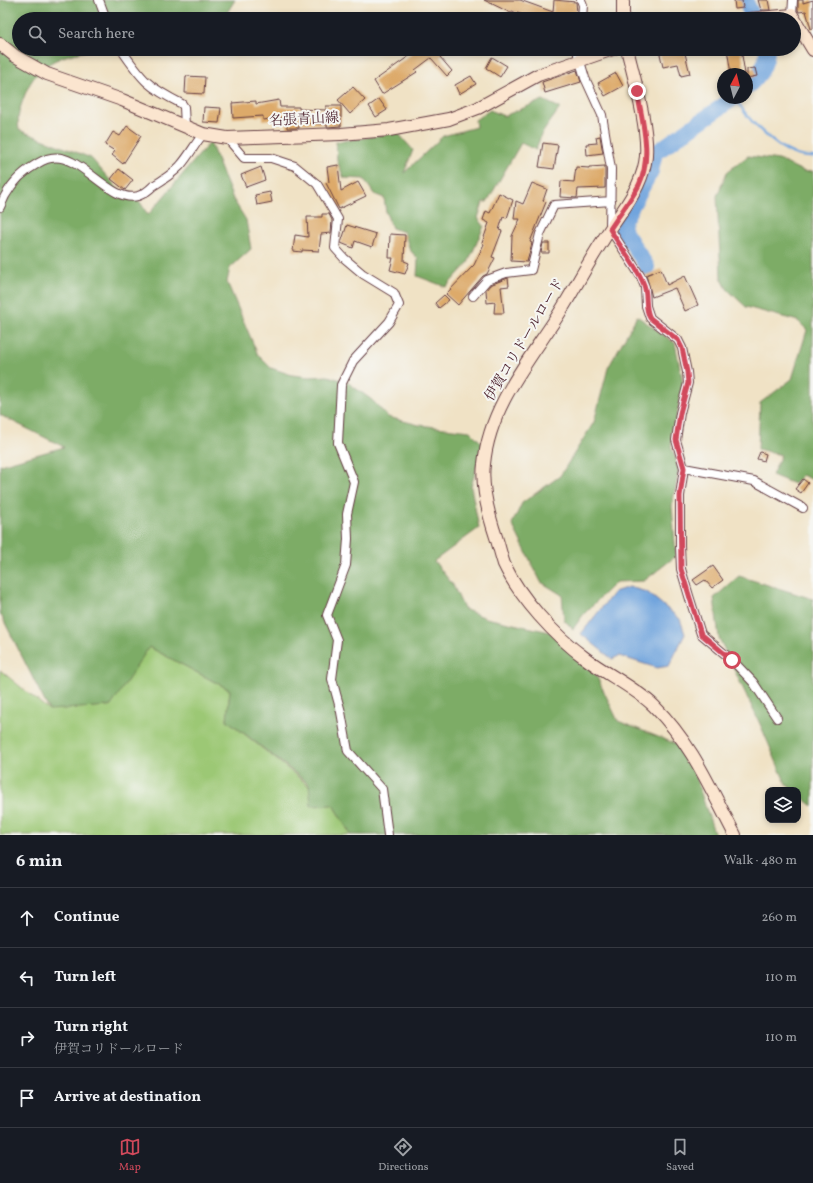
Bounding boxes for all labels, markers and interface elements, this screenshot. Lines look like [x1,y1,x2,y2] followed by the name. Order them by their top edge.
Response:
[12,12,801,56] search box
[26,23,48,45] icon: search
[58,24,135,45] text: Search here
[717,68,753,104] north arrow
[628,82,646,100] route end
[269,109,339,131] street label: 名張青山線
[481,275,569,405] street label: 伊賀コリドールロード
[723,651,741,669] route start
[765,787,801,823] map controls
[765,787,801,823] button: layers
[16,850,62,873] text: 6 min
[724,852,797,870] text: Walk · 480 m
[16,907,38,929] icon: ahead
[54,907,119,928] text: Continue
[762,909,797,927] text: 260 m
[16,967,38,989] icon: left
[54,967,116,988] text: Turn left
[765,969,797,987] text: 110 m
[54,1017,128,1038] text: Turn right
[16,1027,38,1049] icon: right
[765,1029,797,1047] text: 110 m
[54,1041,184,1059] text: 伊賀コリドールロード
[16,1087,38,1109] icon: arrive
[54,1087,201,1108] text: Arrive at destination
[119,1136,141,1175] tab: Map
[378,1136,429,1175] tab: Directions
[666,1136,694,1175] tab: Saved

